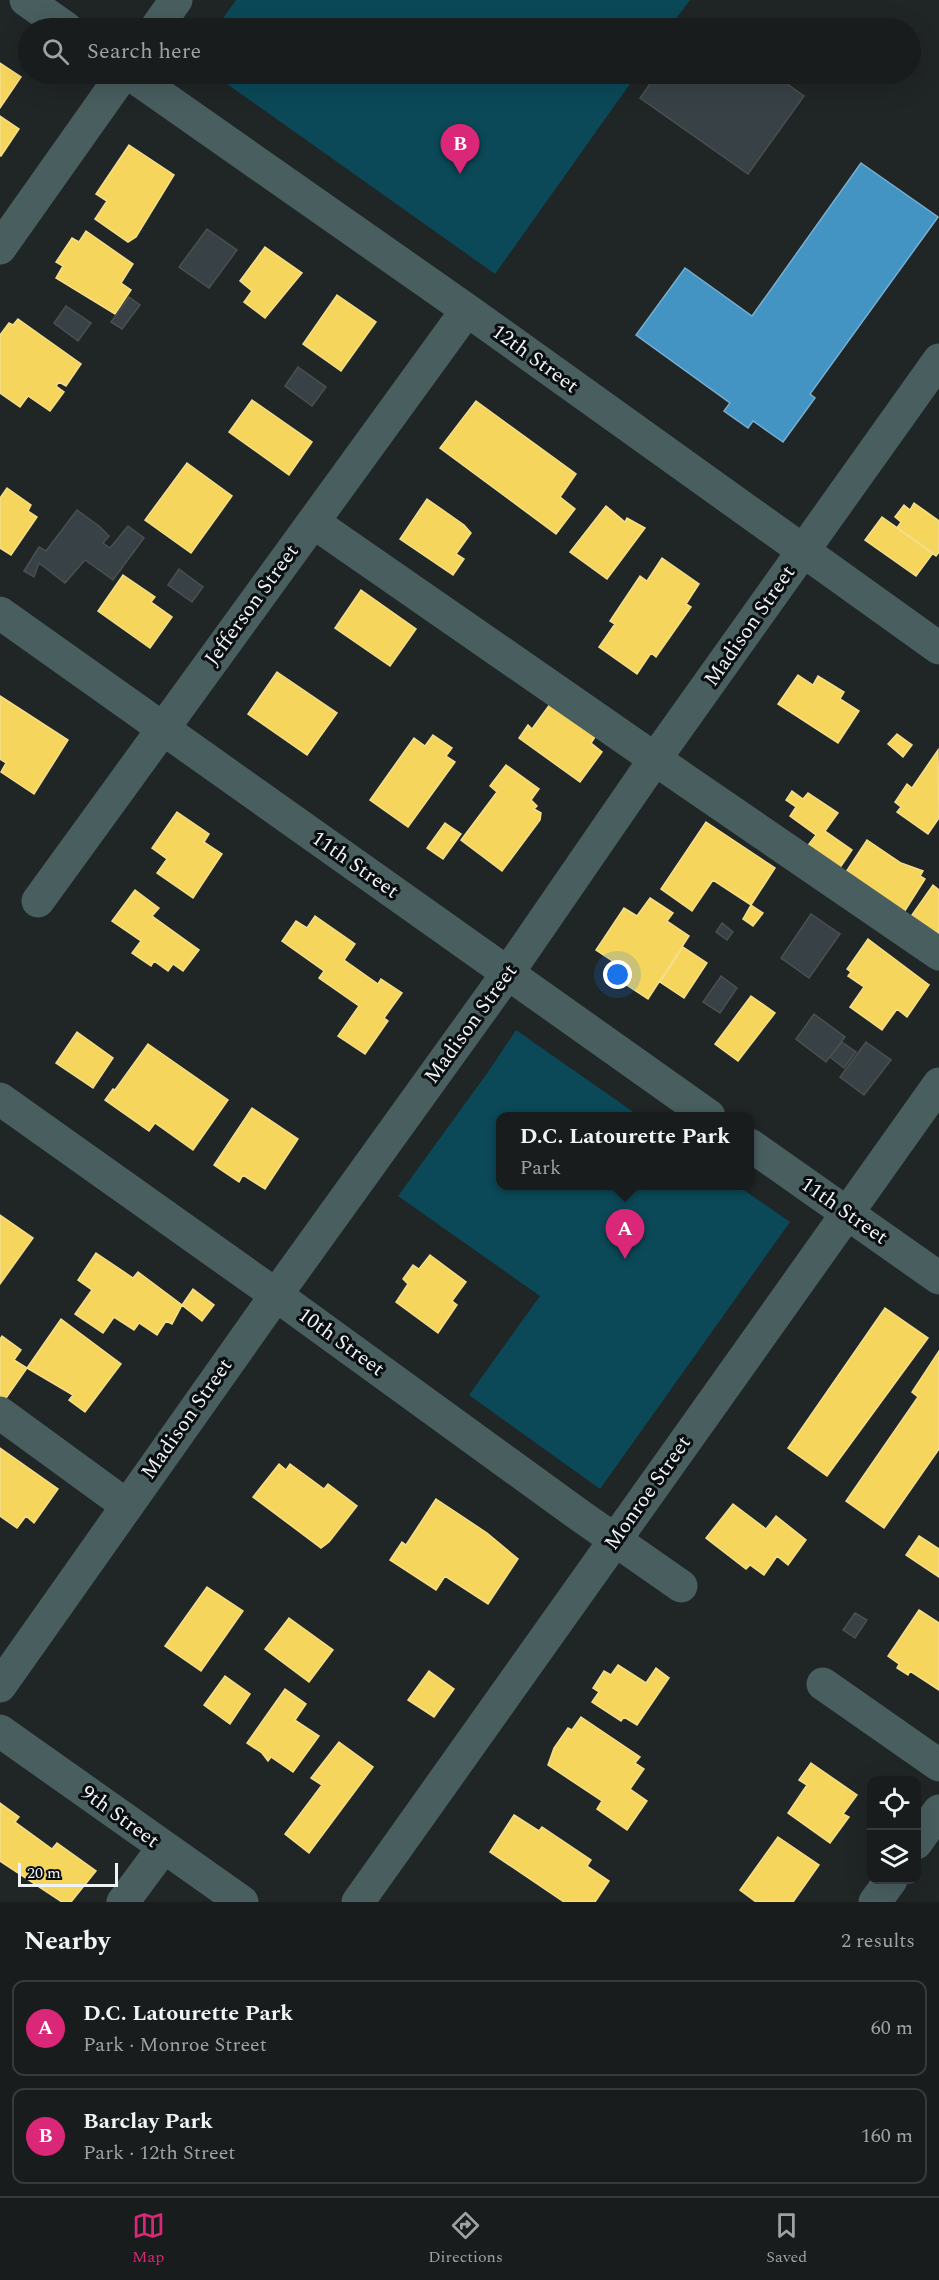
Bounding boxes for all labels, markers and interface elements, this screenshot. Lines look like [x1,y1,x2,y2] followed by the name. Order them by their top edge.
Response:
[18,18,921,84] search box
[39,35,72,68] icon: search
[87,35,201,68] text: Search here
[440,124,480,174] pin: B
[485,316,585,402] street label: 12th Street
[197,537,307,673] street label: Jefferson Street
[696,559,804,693] street label: Madison Street
[304,823,406,907] street label: 11th Street
[416,957,526,1091] street label: Madison Street
[603,960,632,989] your location
[496,1112,754,1190] popup
[520,1120,730,1153] text: D.C. Latourette Park
[520,1153,561,1183] text: Park
[793,1169,895,1253] street label: 11th Street
[606,1210,644,1259] pin: A
[291,1299,391,1385] street label: 10th Street
[133,1352,241,1486] street label: Madison Street
[596,1429,700,1557] street label: Monroe Street
[867,1776,921,1884] map controls
[867,1776,921,1830] button: locate
[74,1777,166,1857] street label: 9th Street
[867,1830,921,1884] button: layers
[18,1860,118,1888] scale bar
[27,1861,61,1885] text: 20 m
[24,1921,110,1961] text: Nearby
[841,1926,915,1956] text: 2 results
[83,1997,293,2030] text: D.C. Latourette Park
[38,2013,53,2043] text: A
[871,2013,913,2043] text: 60 m
[83,2030,267,2060] text: Park · Monroe Street
[83,2105,213,2138] text: Barclay Park
[38,2121,53,2151] text: B
[861,2121,913,2151] text: 160 m
[83,2138,235,2168] text: Park · 12th Street
[132,2209,165,2269] tab: Map
[428,2209,503,2269] tab: Directions
[766,2209,807,2269] tab: Saved

